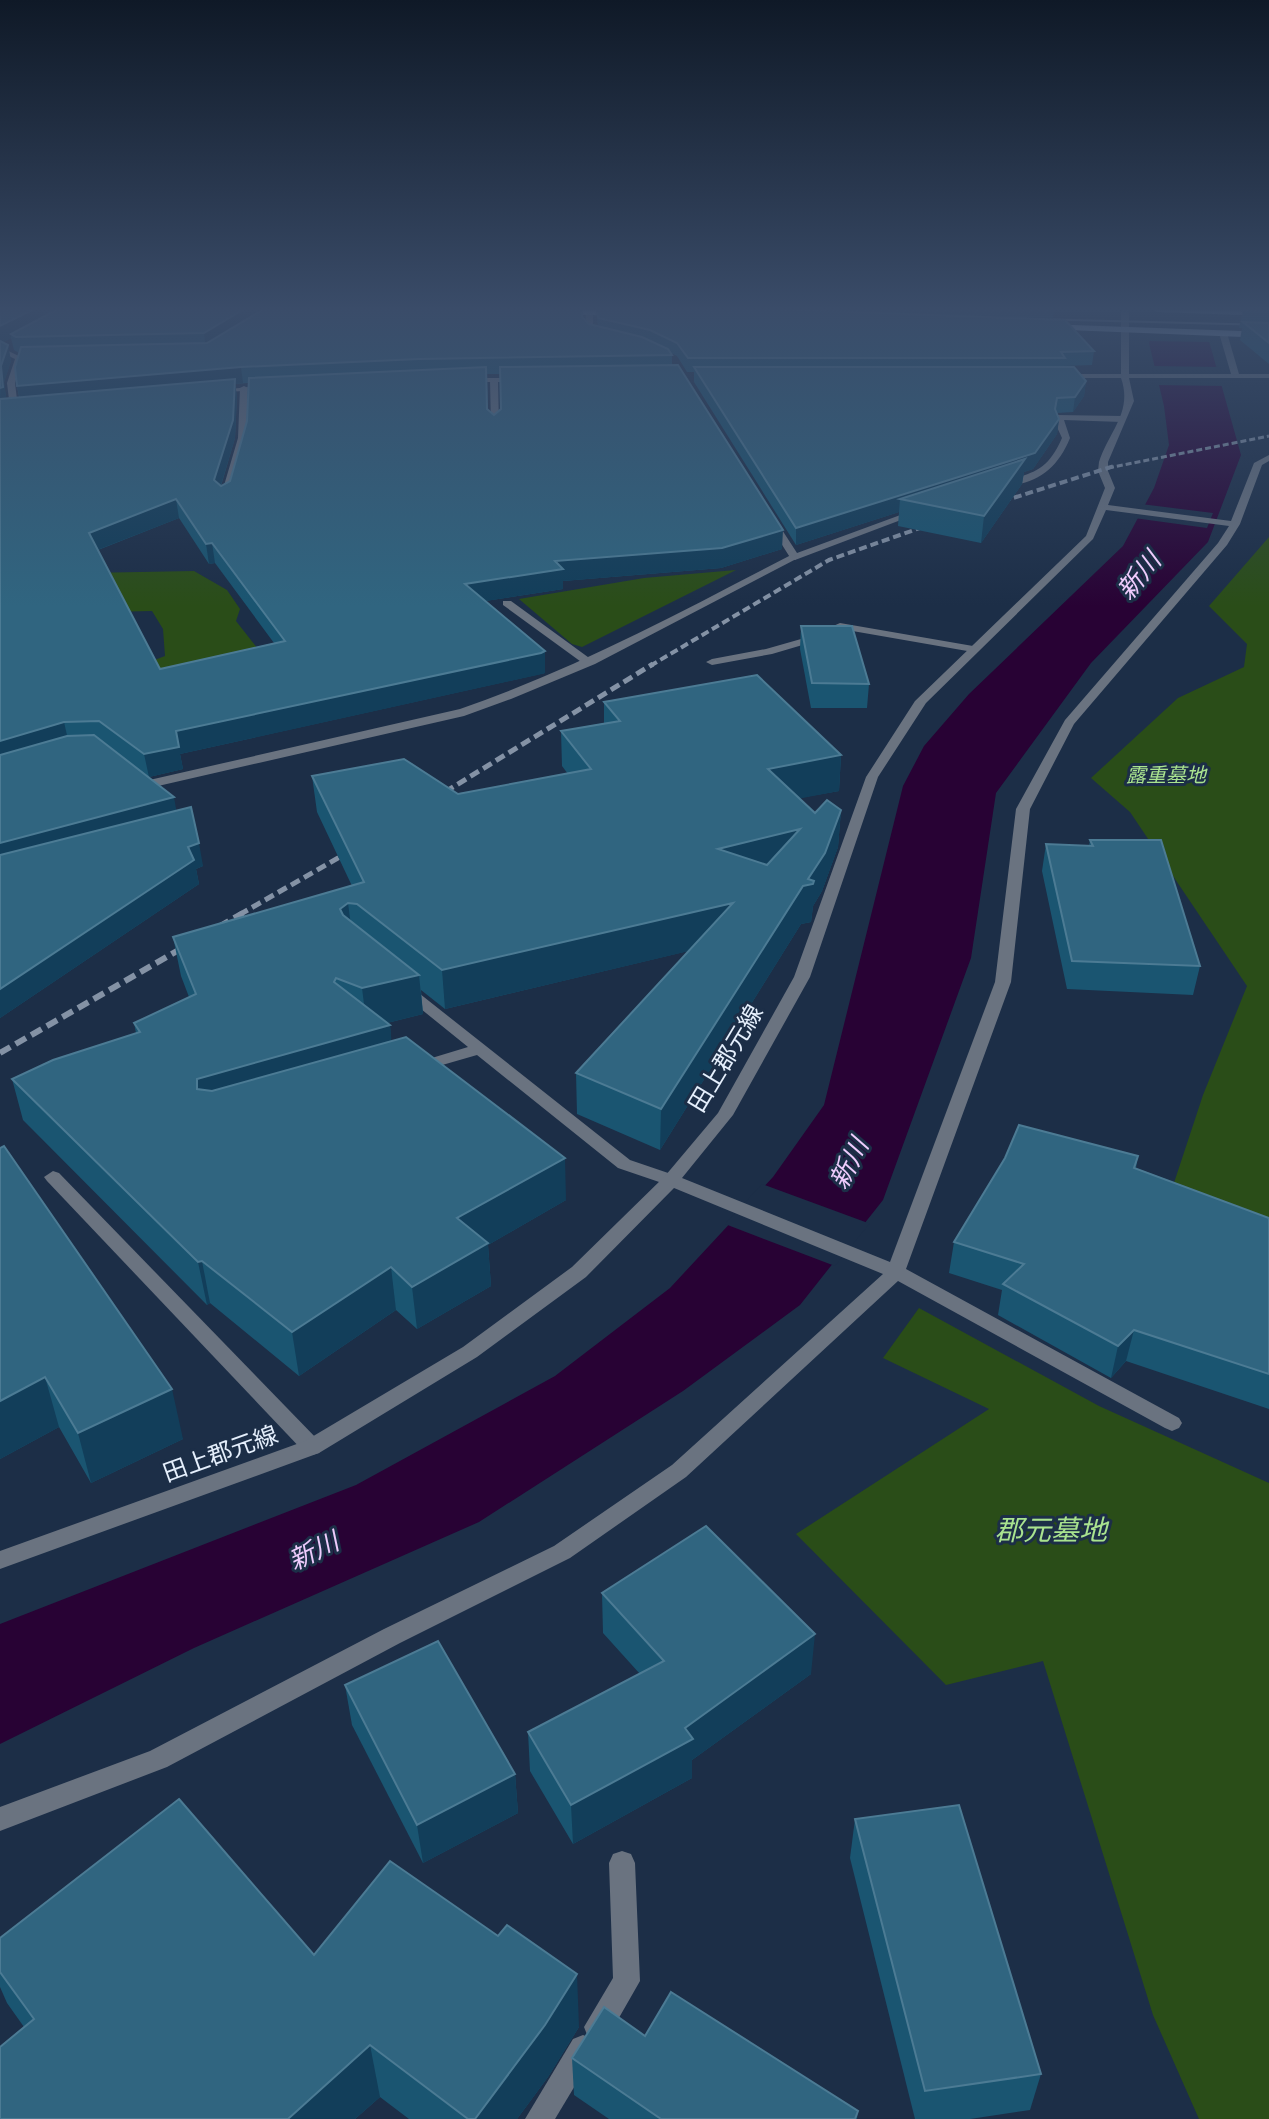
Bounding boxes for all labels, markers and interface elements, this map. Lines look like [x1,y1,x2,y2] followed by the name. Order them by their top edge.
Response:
[1108,542,1169,606] water label: 新川
[1126,761,1208,788] park label: 露重墓地
[680,998,770,1118] street label: 田上郡元線
[821,1129,876,1194] water label: 新川
[158,1417,282,1489] street label: 田上郡元線
[995,1511,1110,1548] park label: 郡元墓地
[282,1522,347,1577] water label: 新川

